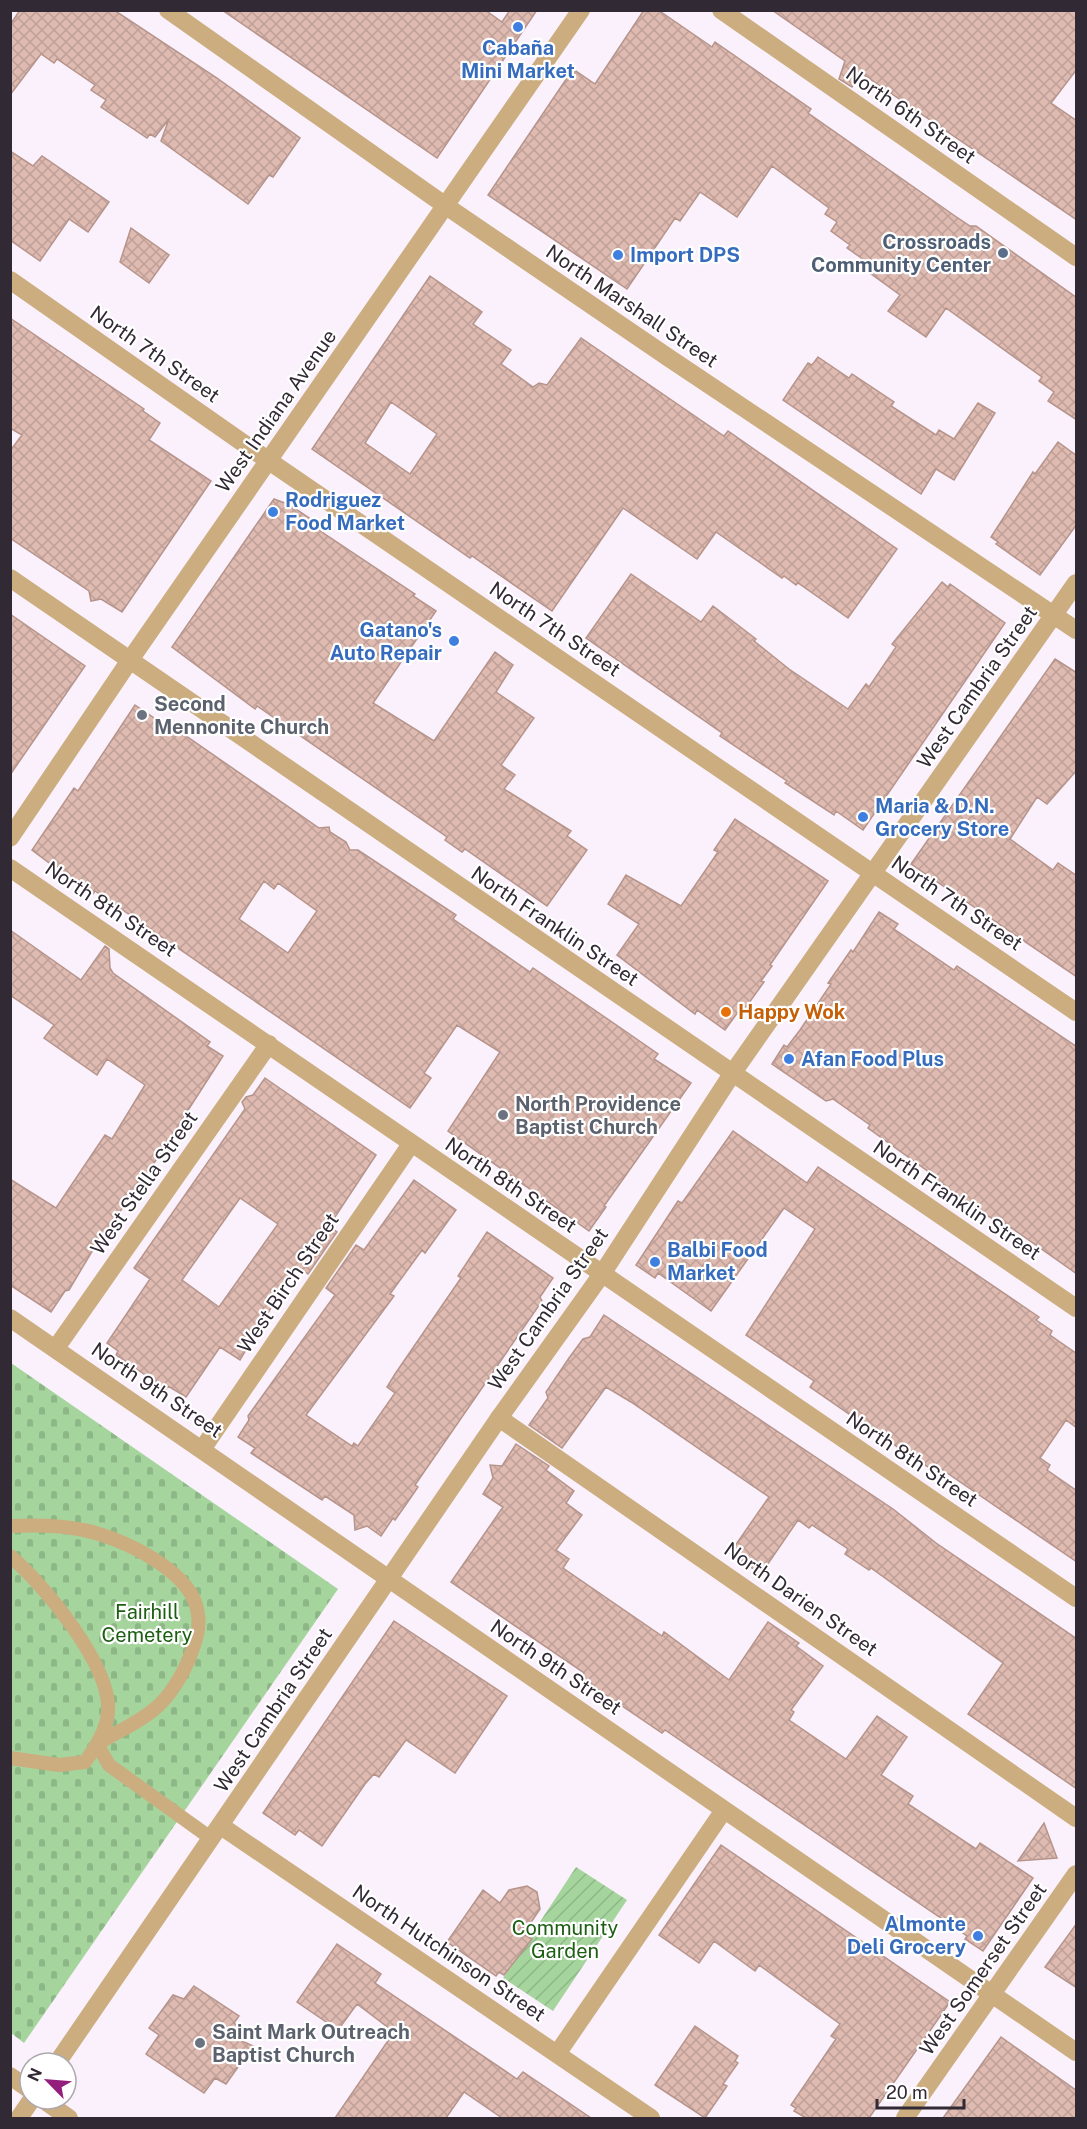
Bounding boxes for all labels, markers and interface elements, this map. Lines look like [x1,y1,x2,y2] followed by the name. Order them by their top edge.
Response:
[511,20,525,34] marker: Cabaña Mini Market
[461,36,575,83] place label: Cabaña Mini Market
[841,61,981,169] street label: North 6th Street
[811,230,991,277] place label: Crossroads Community Center
[541,240,723,372] street label: North Marshall Street
[630,243,740,267] place label: Import DPS
[996,246,1010,260] marker: Crossroads Community Center
[611,248,625,262] marker: Import DPS
[86,300,224,408] street label: North 7th Street
[211,325,341,497] street label: West Indiana Avenue
[285,488,405,535] place label: Rodriguez Food Market
[266,505,280,519] marker: Rodriguez Food Market
[485,576,625,682] street label: North 7th Street
[912,601,1042,773] street label: West Cambria Street
[330,618,442,665] place label: Gatano's Auto Repair
[447,634,461,648] marker: Gatano's Auto Repair
[154,692,329,739] place label: Second Mennonite Church
[135,708,149,722] marker: Second Mennonite Church
[875,794,1009,841] place label: Maria & D.N. Grocery Store
[856,810,870,824] marker: Maria & D.N. Grocery Store
[887,850,1027,956] street label: North 7th Street
[41,856,181,962] street label: North 8th Street
[467,861,643,991] street label: North Franklin Street
[738,1000,846,1024] place label: Happy Wok
[719,1005,733,1019] marker: Happy Wok
[801,1047,944,1071] place label: Afan Food Plus
[782,1052,796,1066] marker: Afan Food Plus
[515,1092,681,1139] place label: North Providence Baptist Church
[85,1107,203,1259] street label: West Stella Street
[496,1108,510,1122] marker: North Providence Baptist Church
[441,1132,581,1238] street label: North 8th Street
[869,1135,1045,1265] street label: North Franklin Street
[232,1208,344,1358] street label: West Birch Street
[483,1223,613,1395] street label: West Cambria Street
[667,1238,768,1285] place label: Balbi Food Market
[648,1255,662,1269] marker: Balbi Food Market
[87,1337,227,1443] street label: North 9th Street
[842,1406,982,1512] street label: North 8th Street
[720,1537,882,1661] street label: North Darien Street
[102,1600,193,1647] park label: Fairhill Cemetery
[486,1614,626,1720] street label: North 9th Street
[209,1623,337,1797] street label: West Cambria Street
[914,1878,1052,2060] street label: West Somerset Street
[348,1879,550,2027] street label: North Hutchinson Street
[847,1912,966,1959] place label: Almonte Deli Grocery
[512,1916,618,1963] park label: Community Garden
[971,1929,985,1943] marker: Almonte Deli Grocery
[212,2020,410,2067] place label: Saint Mark Outreach Baptist Church
[193,2036,207,2050] marker: Saint Mark Outreach Baptist Church
[18,2051,78,2111] north arrow
[24,2065,46,2085] text: N
[877,2072,964,2110] scale bar
[886,2082,928,2103] text: 20 m

